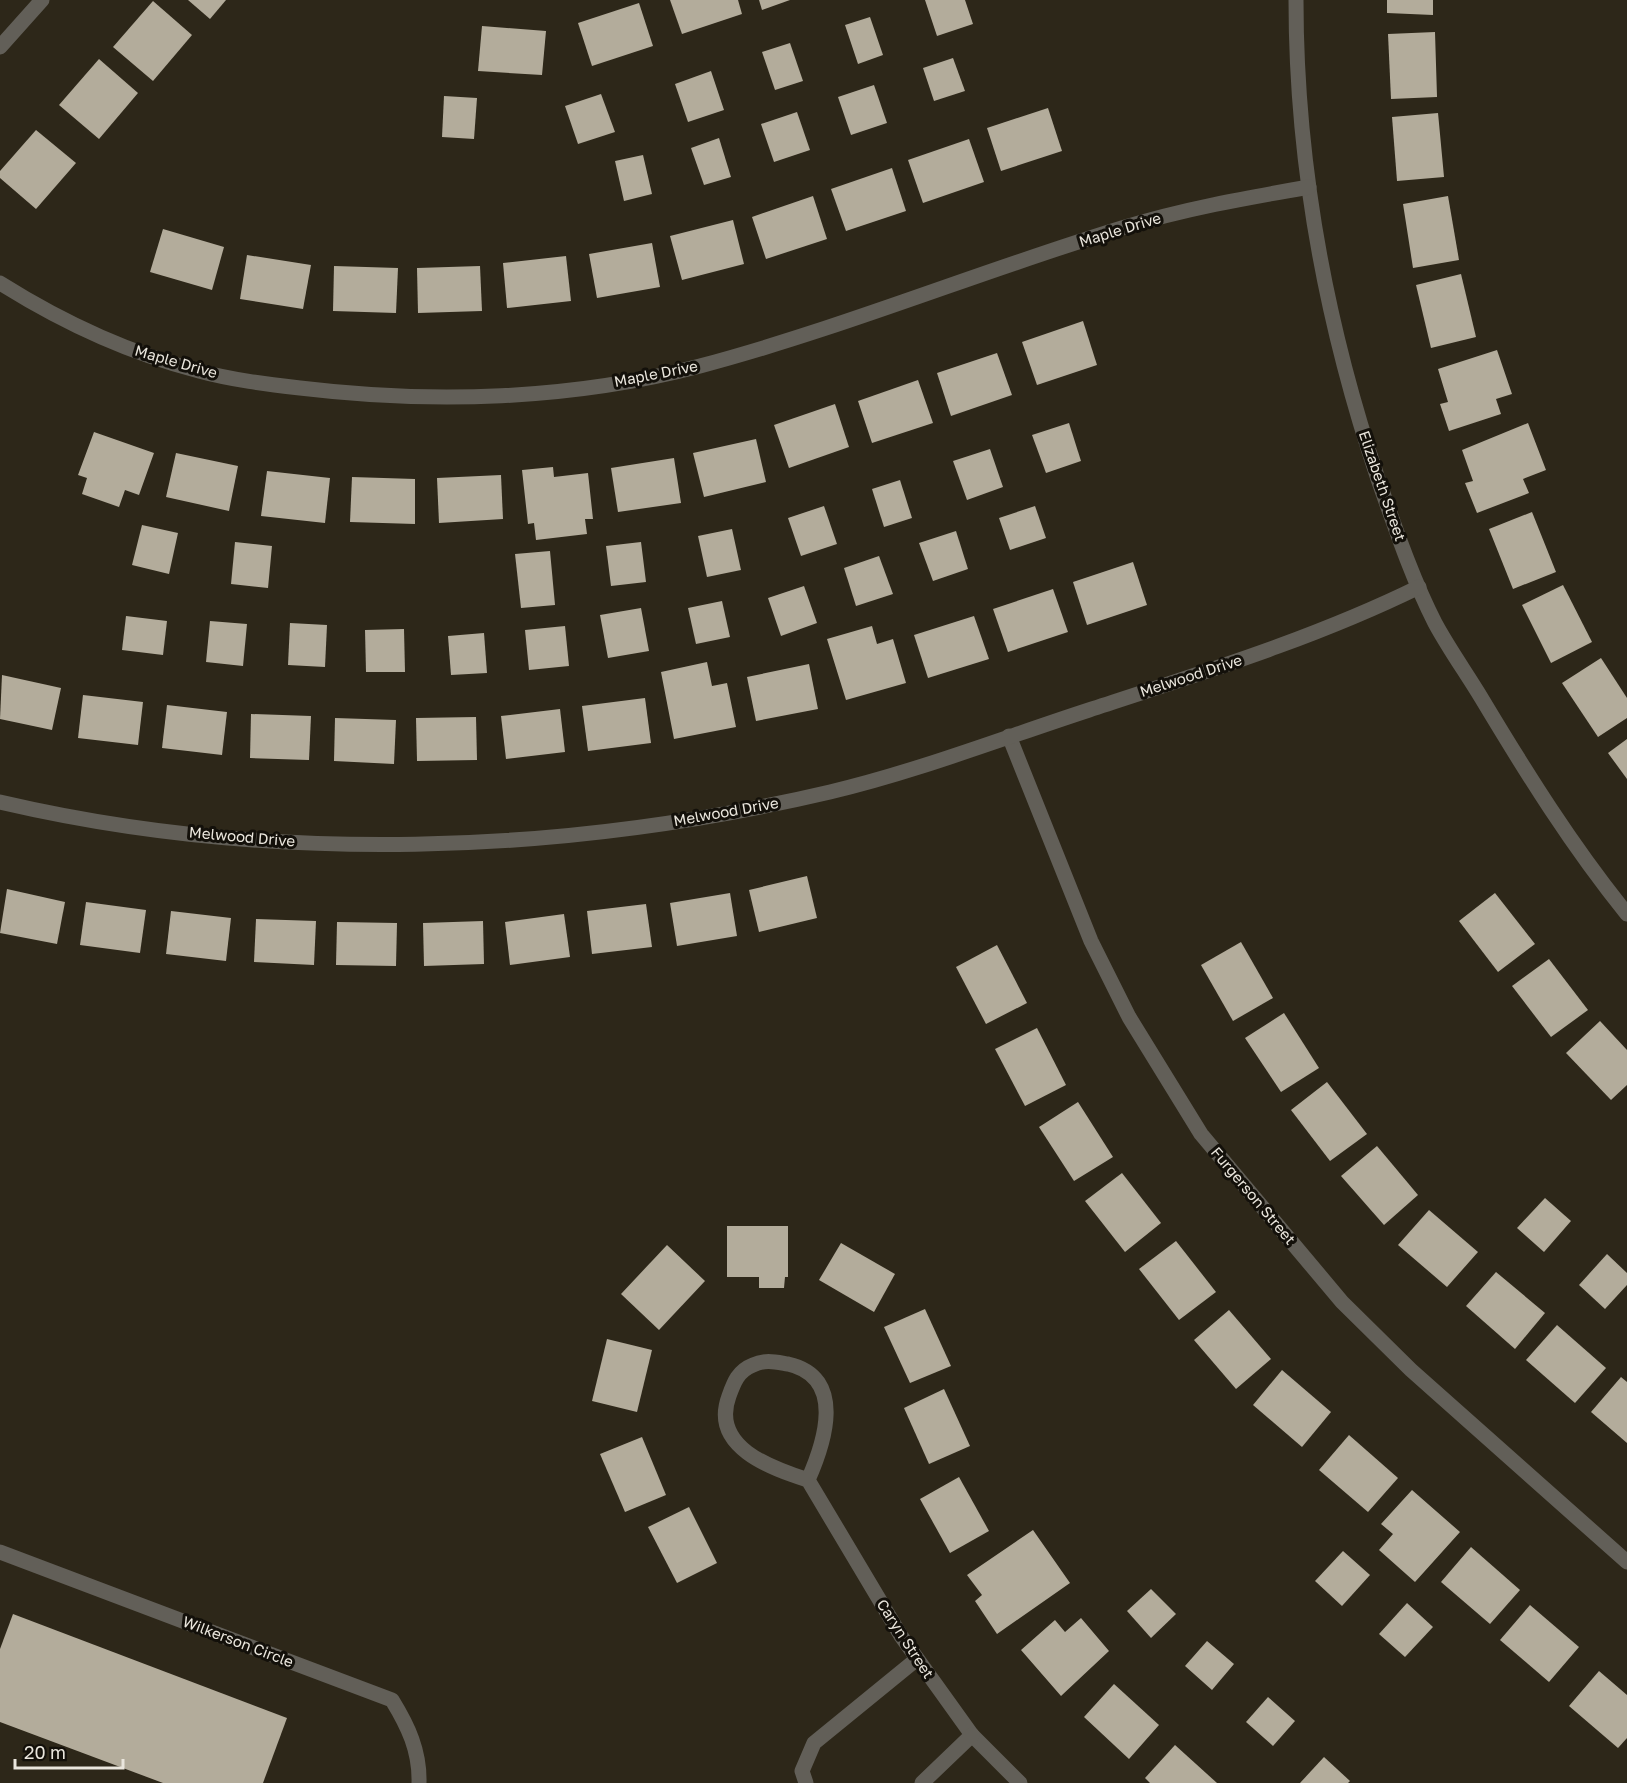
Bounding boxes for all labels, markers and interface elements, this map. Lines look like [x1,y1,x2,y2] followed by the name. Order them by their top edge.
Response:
[1076,208,1163,250] street label: Maple Drive
[133,341,220,381] street label: Maple Drive
[612,356,699,390] street label: Maple Drive
[1356,428,1410,543] street label: Elizabeth Street
[1137,650,1244,700] street label: Melwood Drive
[672,793,780,829] street label: Melwood Drive
[188,822,296,850] street label: Melwood Drive
[1208,1143,1300,1248] street label: Furgerson Street
[874,1595,938,1681] street label: Caryn Street
[180,1612,297,1671] street label: Wilkerson Circle
[15,1732,123,1770] scale bar
[24,1741,66,1763] text: 20 m

